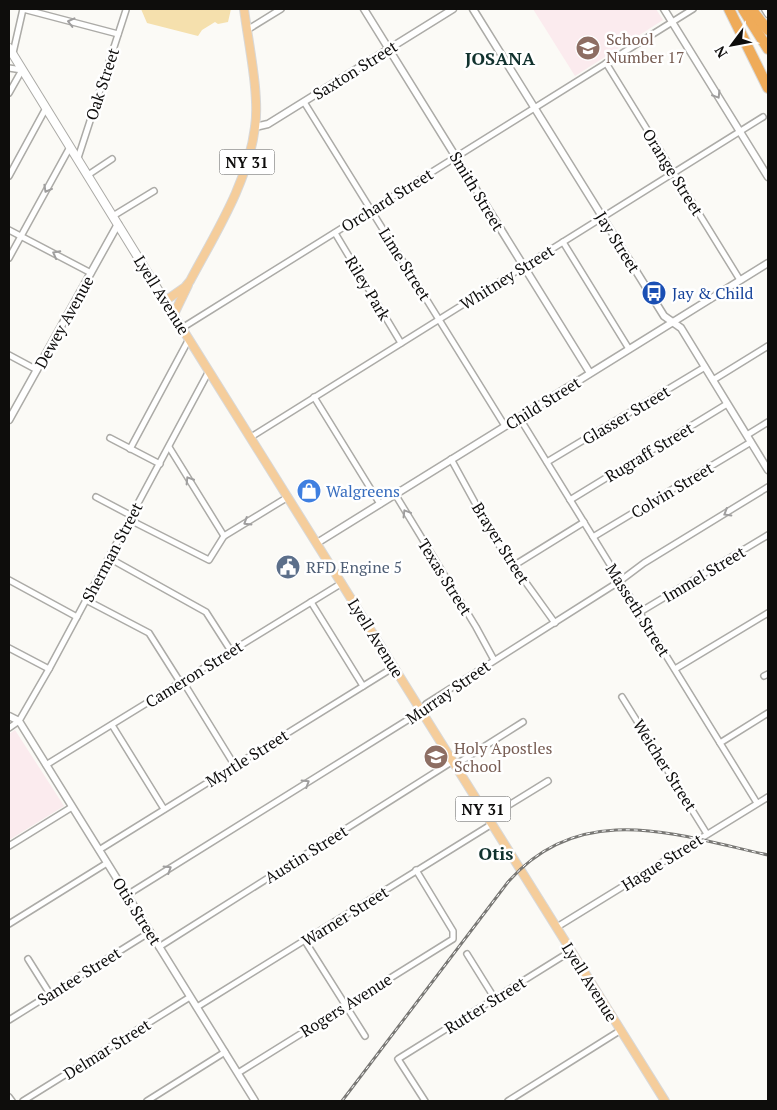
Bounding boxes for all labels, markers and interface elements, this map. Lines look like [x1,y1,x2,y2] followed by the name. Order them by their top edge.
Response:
[67,17,76,27] one-way arrow
[707,20,757,70] north arrow
[606,28,685,68] place label: School Number 17
[309,35,402,105] street label: Saxton Street
[575,35,601,61] school or university icon: School Number 17
[709,42,731,62] text: N
[80,45,124,123] street label: Oak Street
[465,46,536,70] district label: JOSANA
[711,89,721,98] one-way arrow
[638,124,708,220] street label: Orange Street
[445,147,509,235] street label: Smith Street
[220,150,274,174] road number: NY 31
[337,163,437,237] street label: Orchard Street
[43,184,53,193] one-way arrow
[591,207,645,277] street label: Jay Street
[374,223,436,305] street label: Lime Street
[456,239,558,315] street label: Whitney Street
[52,250,61,260] one-way arrow
[129,251,195,339] street label: Lyell Avenue
[340,252,396,325] street label: Riley Park
[30,272,98,372] street label: Dewey Avenue
[641,280,667,306] bus stop icon: Jay & Child
[672,282,754,304] place label: Jay & Child
[501,371,585,435] street label: Child Street
[578,380,674,450] street label: Glasser Street
[601,417,697,487] street label: Rugraff Street
[627,457,717,523] street label: Colvin Street
[186,476,196,485] one-way arrow
[296,478,322,504] shop icon: Walgreens
[326,480,400,502] place label: Walgreens
[76,498,148,606] street label: Sherman Street
[467,498,535,588] street label: Brayer Street
[723,506,732,516] one-way arrow
[402,510,412,519] one-way arrow
[243,516,252,526] one-way arrow
[413,534,477,620] street label: Texas Street
[659,541,749,607] street label: Immel Street
[275,554,301,580] public building icon: RFD Engine 5
[306,556,402,578] place label: RFD Engine 5
[601,559,675,661] street label: Masseth Street
[343,594,409,682] street label: Lyell Avenue
[141,635,247,713] street label: Cameron Street
[402,655,495,729] street label: Murray Street
[628,715,702,815] street label: Weicher Street
[202,724,293,792] street label: Myrtle Street
[454,737,553,777] place label: Holy Apostles School
[423,744,449,770] school or university icon: Holy Apostles School
[301,780,310,790] one-way arrow
[456,796,510,822] road number: NY 31
[260,820,352,888] street label: Austin Street
[617,828,707,896] street label: Hague Street
[479,841,513,865] district label: Otis
[163,866,172,875] one-way arrow
[108,873,167,949] street label: Otis Street
[297,881,393,951] street label: Warner Street
[557,938,623,1026] street label: Lyell Avenue
[33,942,125,1010] street label: Santee Street
[296,968,396,1042] street label: Rogers Avenue
[440,971,530,1039] street label: Rutter Street
[59,1013,155,1085] street label: Delmar Street

